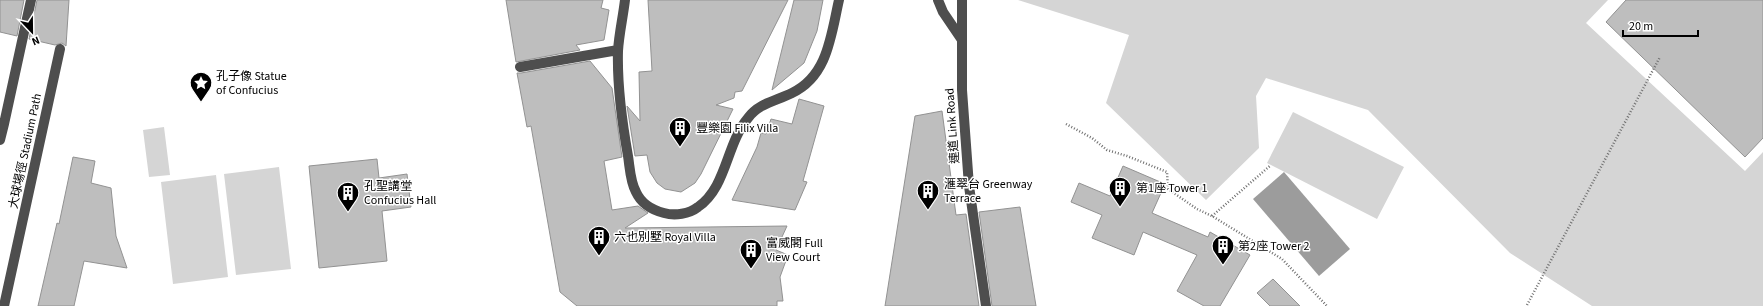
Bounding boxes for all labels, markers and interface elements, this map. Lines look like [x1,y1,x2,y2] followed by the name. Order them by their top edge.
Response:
[12,12,52,52] north arrow
[1623,12,1698,38] scale bar
[1629,18,1653,35] text: 20 m
[29,32,42,49] text: N
[216,68,287,99] place label: 孔子像 Statue of Confucius
[188,70,214,103] place icon: 孔子像 Statue of Confucius
[941,88,964,164] street label: 連道 Link Road
[5,92,46,210] street label: 大球場徑 Stadium Path
[667,115,693,148] building icon: 豐樂園 Filix Villa
[696,120,778,137] place label: 豐樂園 Filix Villa
[1107,175,1133,208] building icon: 第1座 Tower 1
[944,176,1033,207] place label: 滙翠台 Greenway Terrace
[364,178,436,209] place label: 孔聖講堂 Confucius Hall
[915,178,941,211] building icon: 滙翠台 Greenway Terrace
[335,180,361,213] building icon: 孔聖講堂 Confucius Hall
[1136,180,1208,197] place label: 第1座 Tower 1
[586,224,612,257] building icon: 六也別墅 Royal Villa
[614,229,716,246] place label: 六也別墅 Royal Villa
[1210,233,1236,266] building icon: 第2座 Tower 2
[766,235,823,266] place label: 富威閣 Full View Court
[738,237,764,270] building icon: 富威閣 Full View Court
[1238,238,1310,255] place label: 第2座 Tower 2

